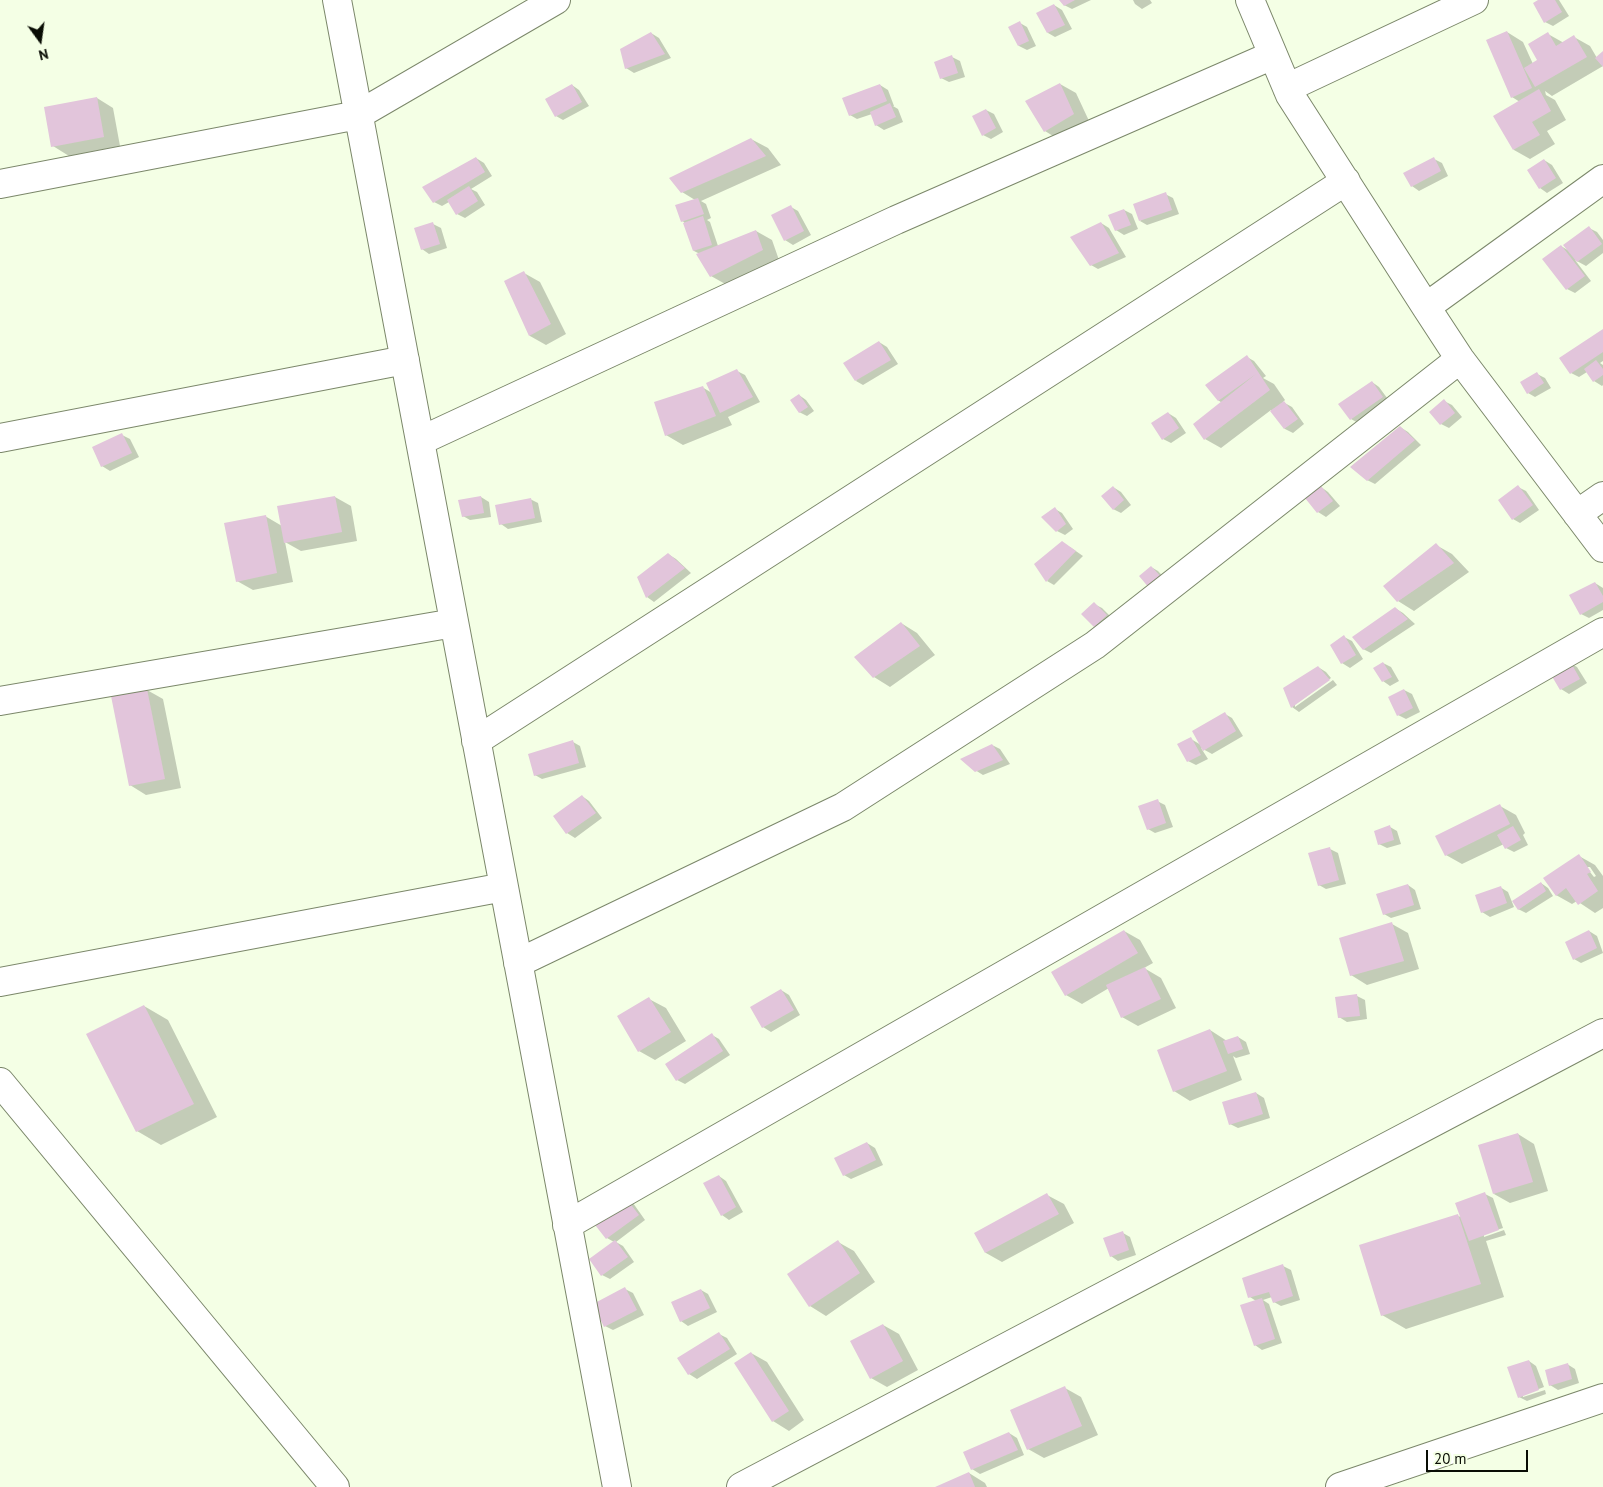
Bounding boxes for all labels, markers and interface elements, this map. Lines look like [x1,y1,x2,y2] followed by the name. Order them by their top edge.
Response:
[15,15,65,65] north arrow
[37,45,50,64] text: N
[1428,1440,1530,1472] scale bar
[1434,1449,1467,1468] text: 20 m

